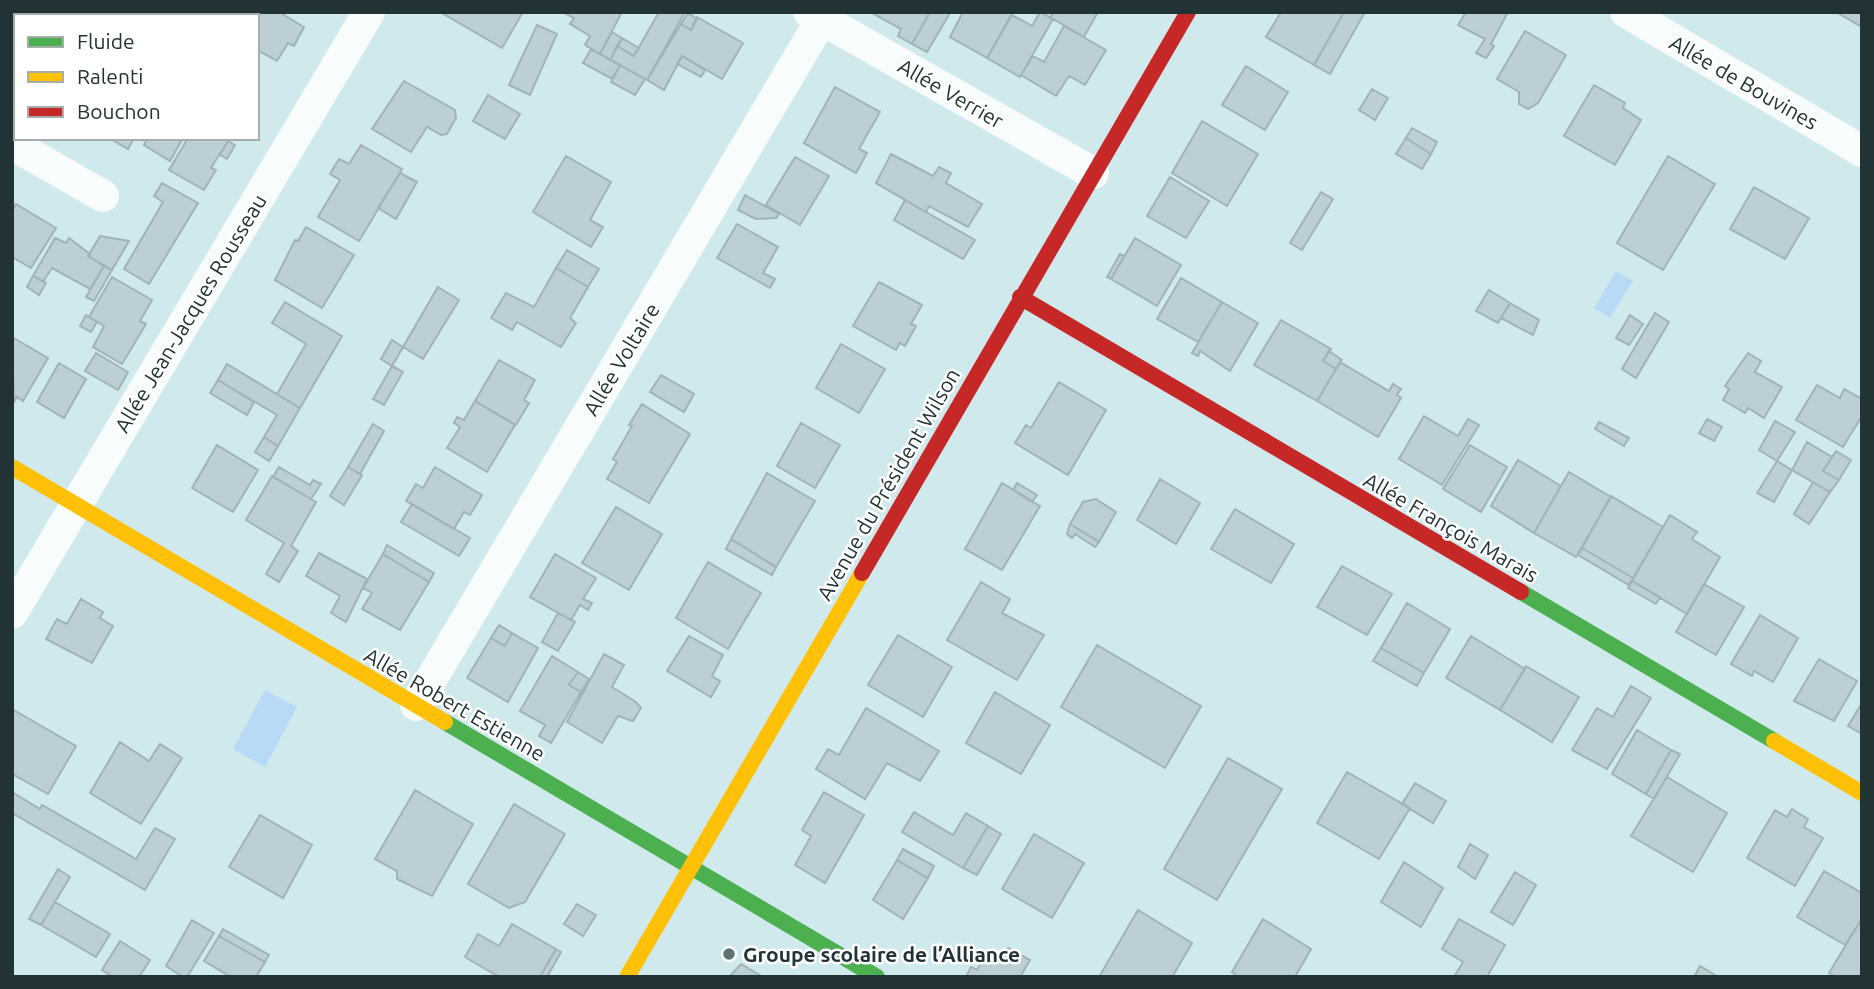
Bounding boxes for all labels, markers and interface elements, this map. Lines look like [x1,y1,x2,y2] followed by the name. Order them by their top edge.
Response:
[14,14,259,140] legend
[77,29,135,53] text: Fluide
[1666,30,1822,134] street label: Allée de Bouvines
[894,53,1008,133] street label: Allée Verrier
[77,64,143,88] text: Ralenti
[77,99,161,123] text: Bouchon
[109,190,271,436] street label: Allée Jean-Jacques Rousseau
[578,299,664,419] street label: Allée Voltaire
[812,364,964,604] street label: Avenue du Président Wilson
[1360,467,1542,587] street label: Allée François Marais
[361,643,549,765] street label: Allée Robert Estienne
[743,942,1020,966] place label: Groupe scolaire de l’Alliance
[721,946,737,962] marker: Groupe scolaire de l’Alliance

